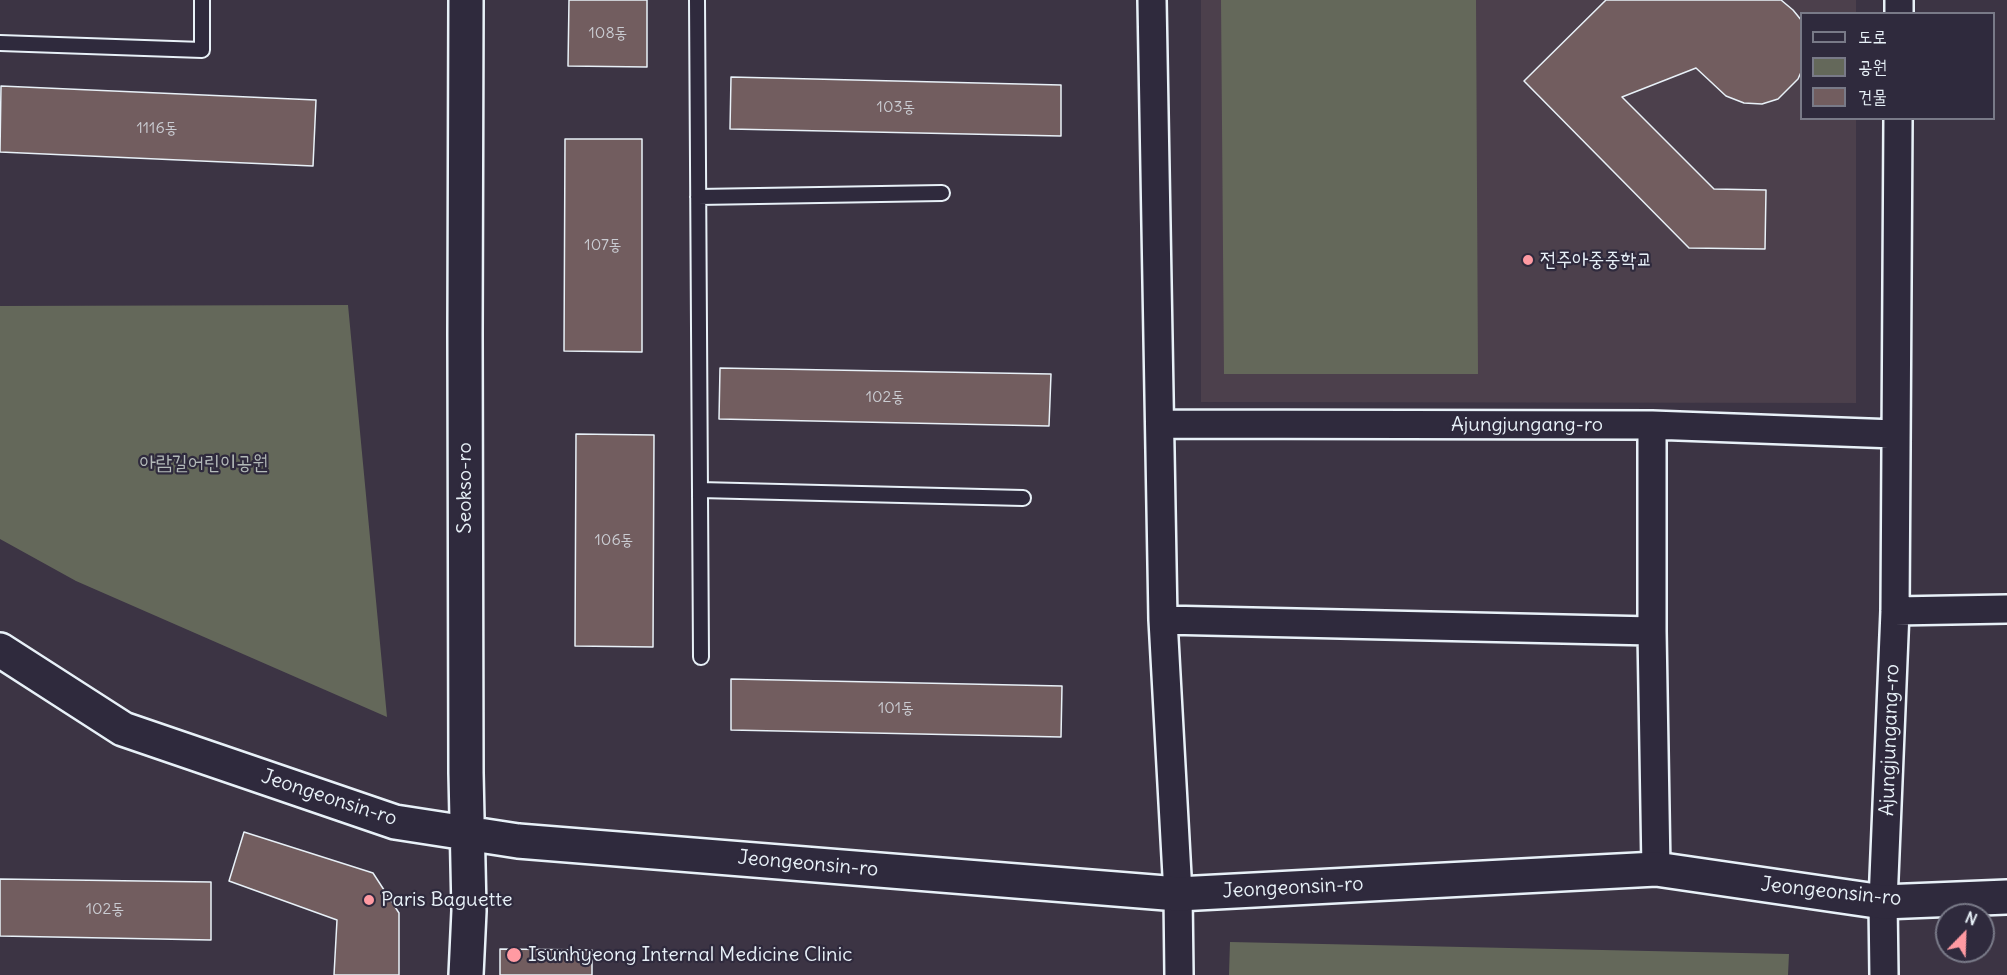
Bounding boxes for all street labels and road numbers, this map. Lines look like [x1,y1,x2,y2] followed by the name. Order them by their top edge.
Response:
[1451,413,1603,437] street label: Ajungjungang-ro
[453,442,477,534] street label: Seokso-ro
[1875,664,1905,816] street label: Ajungjungang-ro
[258,765,400,831] street label: Jeongeonsin-ro
[737,846,879,882] street label: Jeongeonsin-ro
[1222,872,1364,904] street label: Jeongeonsin-ro
[1760,873,1902,911] street label: Jeongeonsin-ro

